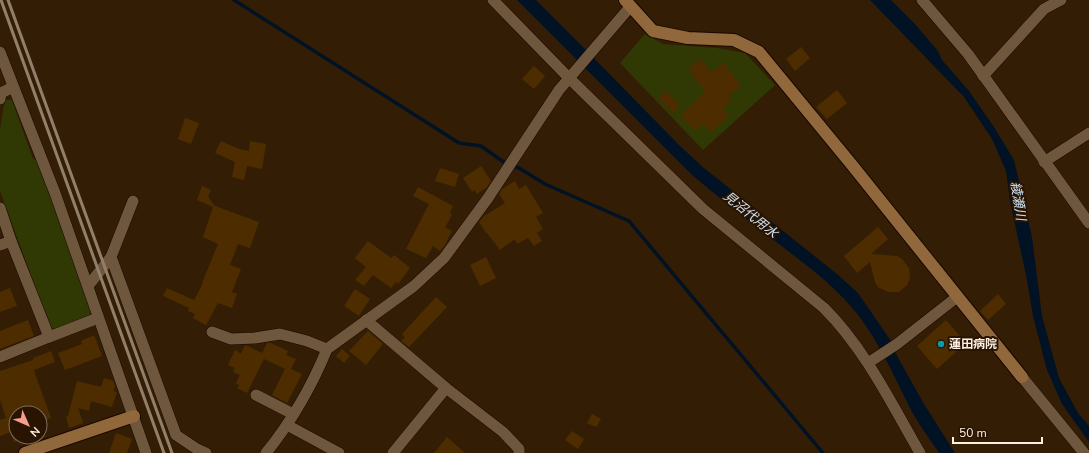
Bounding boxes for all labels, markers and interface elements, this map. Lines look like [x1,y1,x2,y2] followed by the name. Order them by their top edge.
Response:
[1006,180,1030,224] water label: 綾瀬川
[719,187,783,243] water label: 見沼代用水
[949,336,997,352] place label: 蓮田病院
[936,339,946,349] marker: 蓮田病院
[8,405,48,445] north arrow
[953,419,1042,445] scale bar
[27,424,43,440] text: N
[959,425,987,441] text: 50 m

